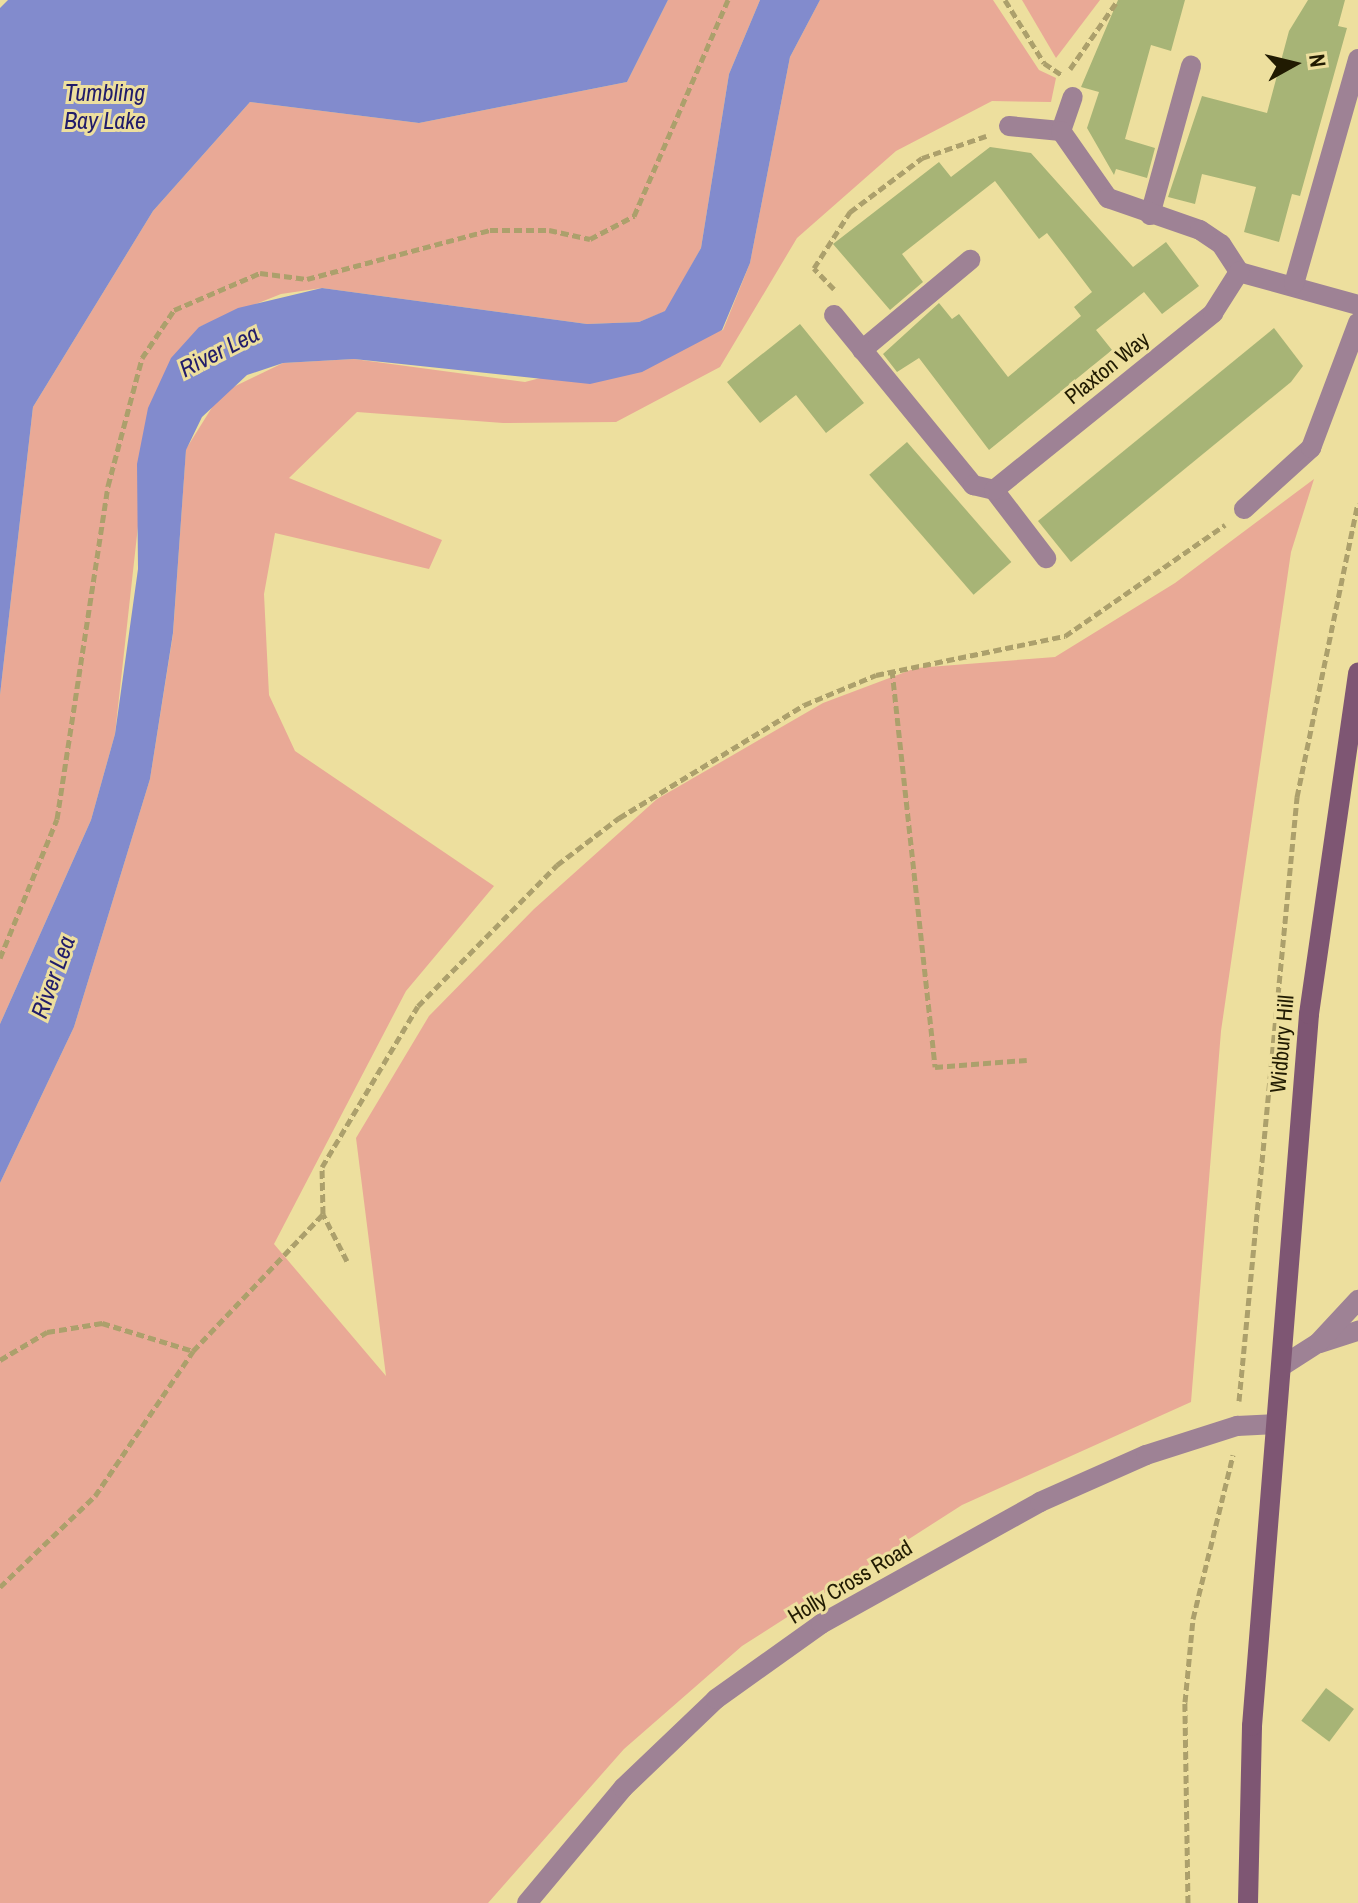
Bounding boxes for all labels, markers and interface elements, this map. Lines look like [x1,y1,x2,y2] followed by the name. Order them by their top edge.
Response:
[1254,24,1334,104] north arrow
[1302,52,1334,69] text: N
[64,79,146,135] water label: Tumbling Bay Lake
[174,319,264,383] water label: River Lea
[1060,326,1154,410] street label: Plaxton Way
[25,932,81,1022] water label: River Lea
[1265,994,1299,1094] street label: Widbury Hill
[783,1535,917,1629] street label: Holly Cross Road

